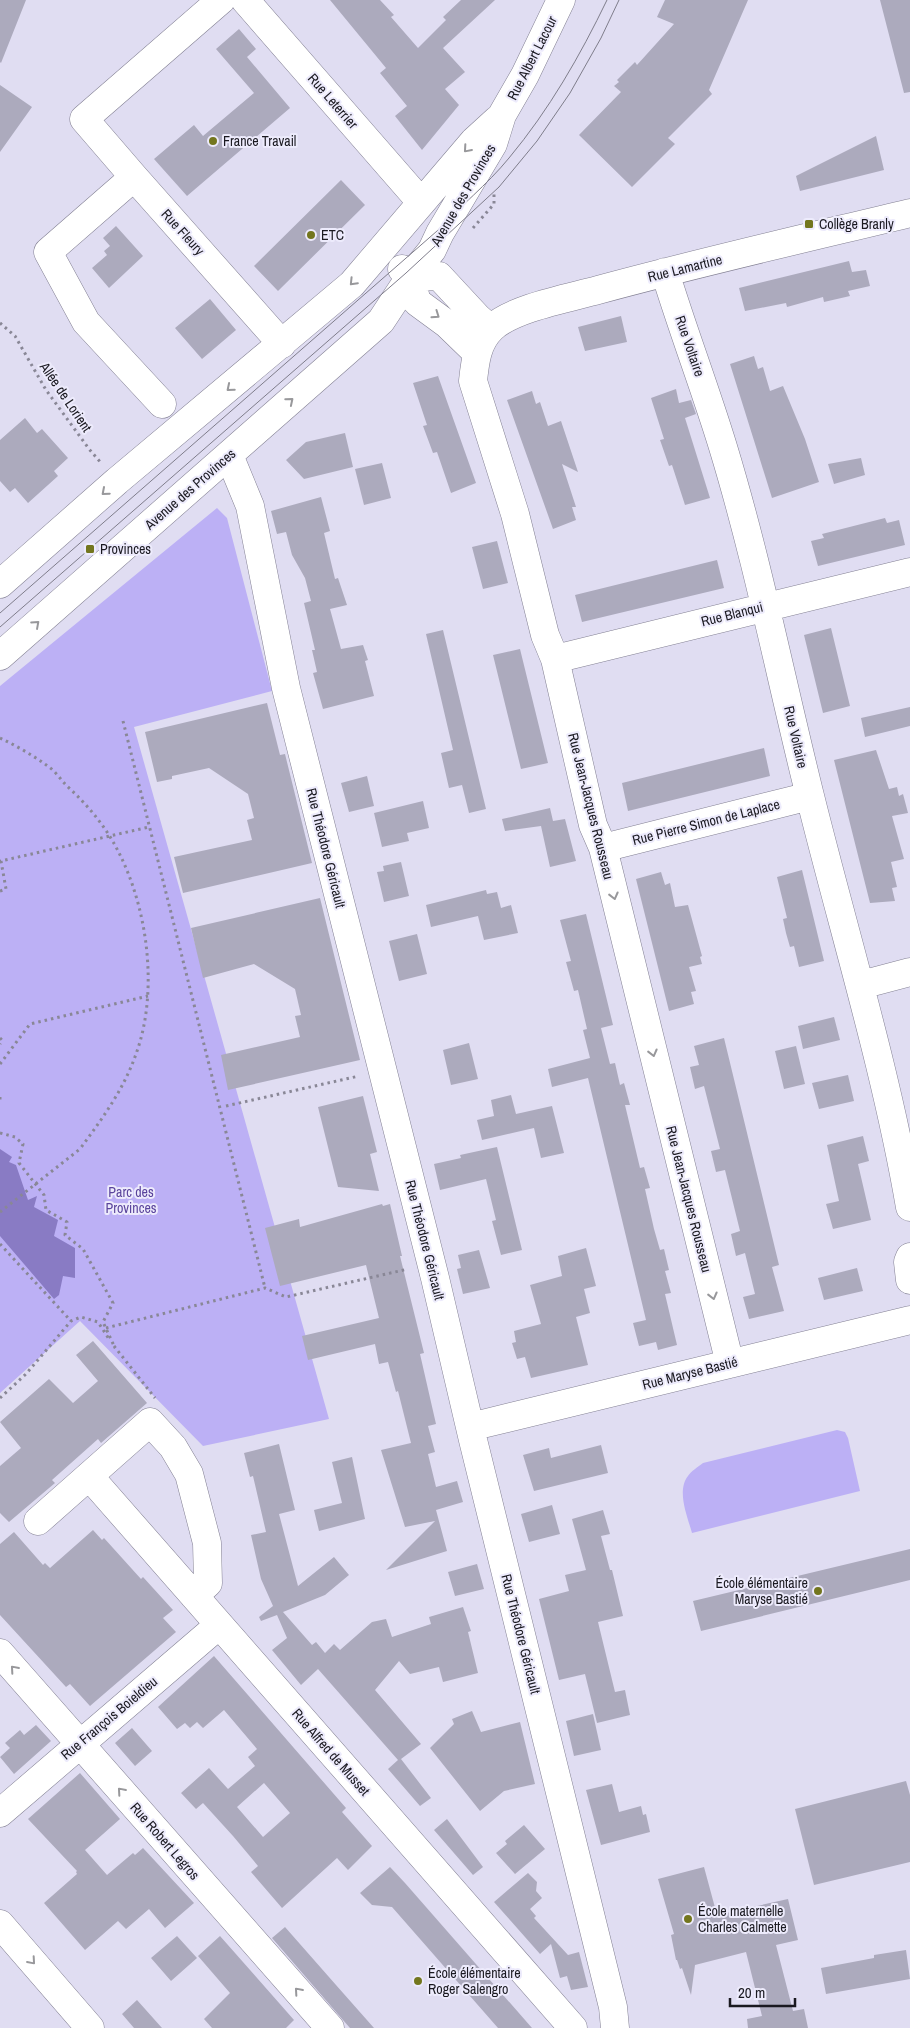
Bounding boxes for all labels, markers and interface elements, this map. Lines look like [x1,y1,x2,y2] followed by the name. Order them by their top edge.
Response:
[503,13,561,103] street label: Rue Albert Lacour
[304,70,362,133] street label: Rue Leterrier
[223,132,296,150] place label: France Travail
[207,135,219,147] marker: France Travail
[426,141,500,250] street label: Avenue des Provinces
[464,143,473,152] one-way arrow
[158,205,209,259] street label: Rue Fleury
[819,215,894,233] place label: Collège Branly
[803,218,815,230] marker: Collège Branly
[321,226,344,244] place label: ETC
[305,229,317,241] marker: ETC
[646,250,724,286] street label: Rue Lamartine
[350,277,359,286] one-way arrow
[430,309,439,319] one-way arrow
[671,313,709,379] street label: Rue Voltaire
[35,358,96,435] street label: Allée de Lorient
[226,383,235,392] one-way arrow
[284,398,293,407] one-way arrow
[140,444,239,534] street label: Avenue des Provinces
[101,487,110,496] one-way arrow
[100,540,151,558] place label: Provinces
[84,543,96,555] marker: Provinces
[699,598,765,630] street label: Rue Blanqui
[31,621,40,630] one-way arrow
[780,704,812,770] street label: Rue Voltaire
[564,731,618,881] street label: Rue Jean-Jacques Rousseau
[302,786,350,910] street label: Rue Théodore Géricault
[630,795,782,849] street label: Rue Pierre Simon de Laplace
[608,891,619,900] one-way arrow
[647,1049,658,1058] one-way arrow
[662,1124,716,1274] street label: Rue Jean-Jacques Rousseau
[401,1178,449,1302] street label: Rue Théodore Géricault
[105,1183,157,1217] park label: Parc des Provinces
[707,1292,718,1301] one-way arrow
[640,1352,740,1394] street label: Rue Maryse Bastié
[497,1572,545,1696] street label: Rue Théodore Géricault
[715,1574,808,1608] place label: École élémentaire Maryse Bastié
[812,1585,824,1597] marker: École élémentaire Maryse Bastié
[11,1665,20,1674] one-way arrow
[57,1672,161,1764] street label: Rue François Boieldieu
[288,1705,374,1799] street label: Rue Alfred de Musset
[118,1787,127,1796] one-way arrow
[126,1798,204,1884] street label: Rue Robert Legros
[698,1902,787,1936] place label: École maternelle Charles Calmette
[682,1913,694,1925] marker: École maternelle Charles Calmette
[26,1956,35,1965] one-way arrow
[428,1964,521,1998] place label: École élémentaire Roger Salengro
[412,1975,424,1987] marker: École élémentaire Roger Salengro
[730,1976,795,2008] scale bar
[738,1982,765,2003] text: 20 m
[295,1988,304,1997] one-way arrow

